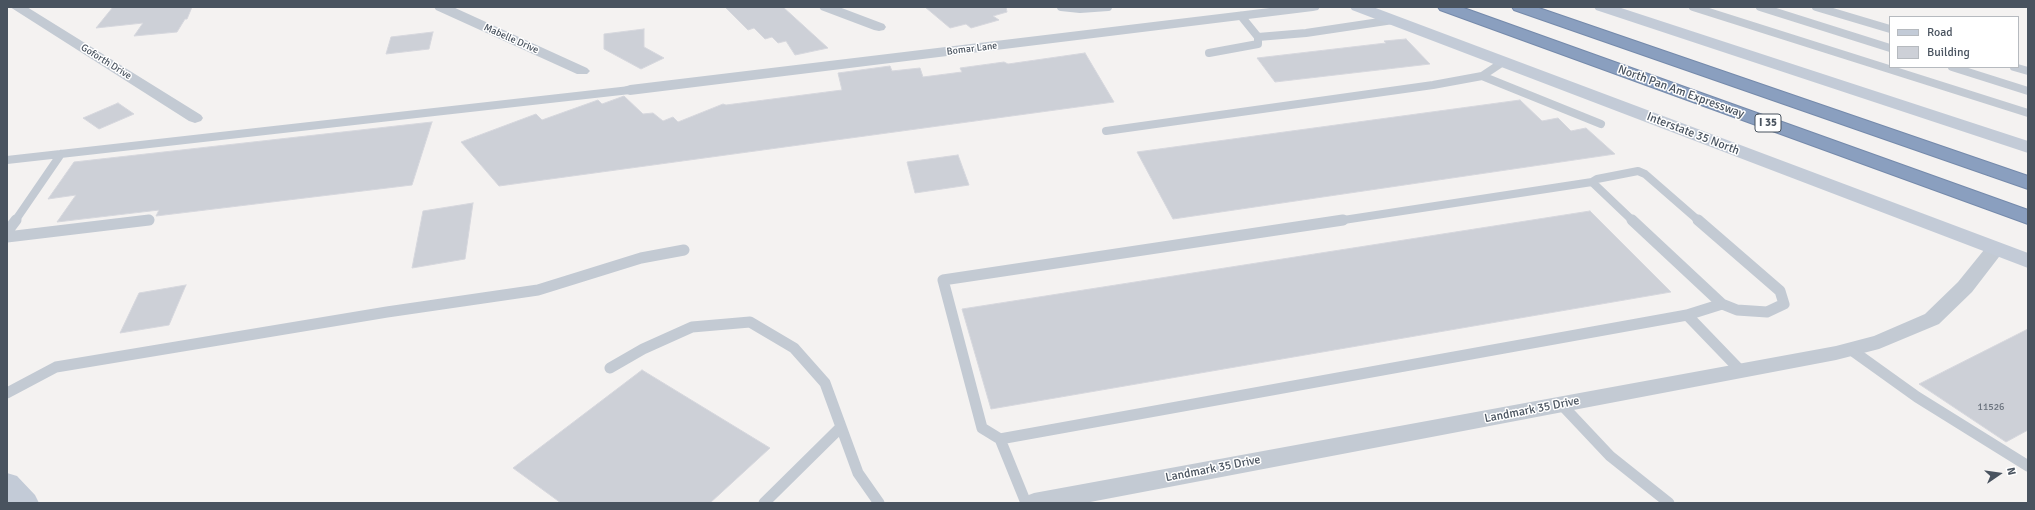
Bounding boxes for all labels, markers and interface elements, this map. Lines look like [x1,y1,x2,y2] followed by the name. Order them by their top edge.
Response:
[1889,16,2019,68] legend
[482,22,540,56] street label: Mabelle Drive
[1927,25,1953,40] text: Road
[946,40,998,58] street label: Bomar Lane
[78,42,134,82] street label: Goforth Drive
[1927,45,1970,60] text: Building
[1616,62,1746,122] street label: North Pan Am Expressway
[1645,110,1741,158] street label: Interstate 35 North
[1755,114,1781,132] road number: I 35
[1483,394,1581,426] street label: Landmark 35 Drive
[1978,401,2004,413] house number: 11526
[1164,453,1262,485] street label: Landmark 35 Drive
[1979,454,2019,494] north arrow
[2004,466,2018,476] text: N

